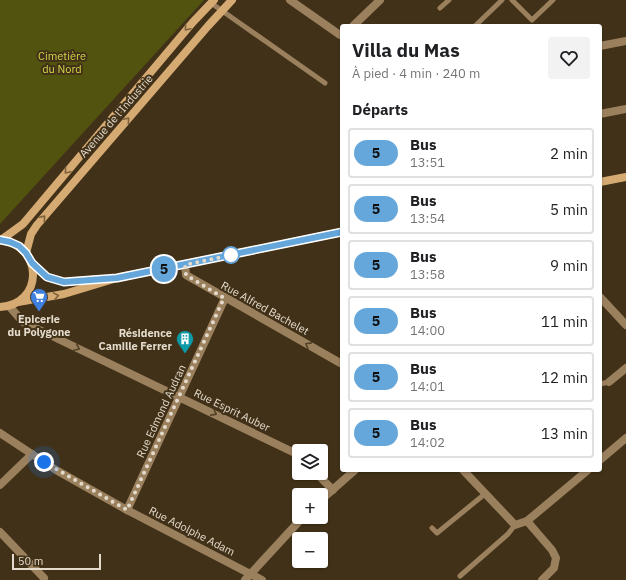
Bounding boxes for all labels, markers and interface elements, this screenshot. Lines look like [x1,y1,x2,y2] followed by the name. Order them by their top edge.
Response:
[184,24,191,31] one-way arrow
[548,37,590,79] button: heart
[352,38,460,62] text: Villa du Mas
[38,49,86,76] park label: Cimetière du Nord
[352,65,480,82] text: À pied · 4 min · 240 m
[76,72,156,160] street label: Avenue de l'Industrie
[352,100,408,119] text: Départs
[123,117,130,124] one-way arrow
[410,135,437,154] text: Bus
[372,144,380,162] text: 5
[550,144,588,163] text: 2 min
[410,154,445,171] text: 13:51
[65,166,72,174] one-way arrow
[410,191,437,210] text: Bus
[372,200,380,218] text: 5
[550,200,588,219] text: 5 min
[410,210,445,227] text: 13:54
[38,216,45,223] one-way arrow
[222,246,240,264] unlabelled marker
[410,247,437,266] text: Bus
[151,256,177,282] line badge: 5
[372,256,380,274] text: 5
[550,256,588,275] text: 9 min
[160,260,168,278] text: 5
[410,266,445,283] text: 13:58
[219,278,312,338] street label: Rue Alfred Bachelet
[29,287,49,312] supermarket icon: Epicerie du Polygone
[53,292,59,301] one-way arrow
[410,303,437,322] text: Bus
[8,312,70,339] place label: Epicerie du Polygone
[372,312,380,330] text: 5
[541,312,588,331] text: 11 min
[410,322,445,339] text: 14:00
[99,326,173,353] place label: Résidence Camille Ferrer
[175,329,195,354] building icon: Résidence Camille Ferrer
[305,342,312,349] one-way arrow
[73,343,80,351] one-way arrow
[410,359,437,378] text: Bus
[133,362,189,460] street label: Rue Edmond Audran
[372,368,380,386] text: 5
[541,368,588,387] text: 12 min
[410,378,445,395] text: 14:01
[192,385,272,435] street label: Rue Esprit Auber
[210,408,218,416] one-way arrow
[410,415,437,434] text: Bus
[372,424,380,442] text: 5
[541,424,588,443] text: 13 min
[410,434,445,451] text: 14:02
[292,444,328,568] map controls
[292,444,328,480] button: layers
[34,452,54,472] your location
[292,488,328,524] button: +
[147,503,237,559] street label: Rue Adolphe Adam
[292,532,328,568] button: −
[12,552,101,571] scale bar
[18,554,43,568] text: 50 m

